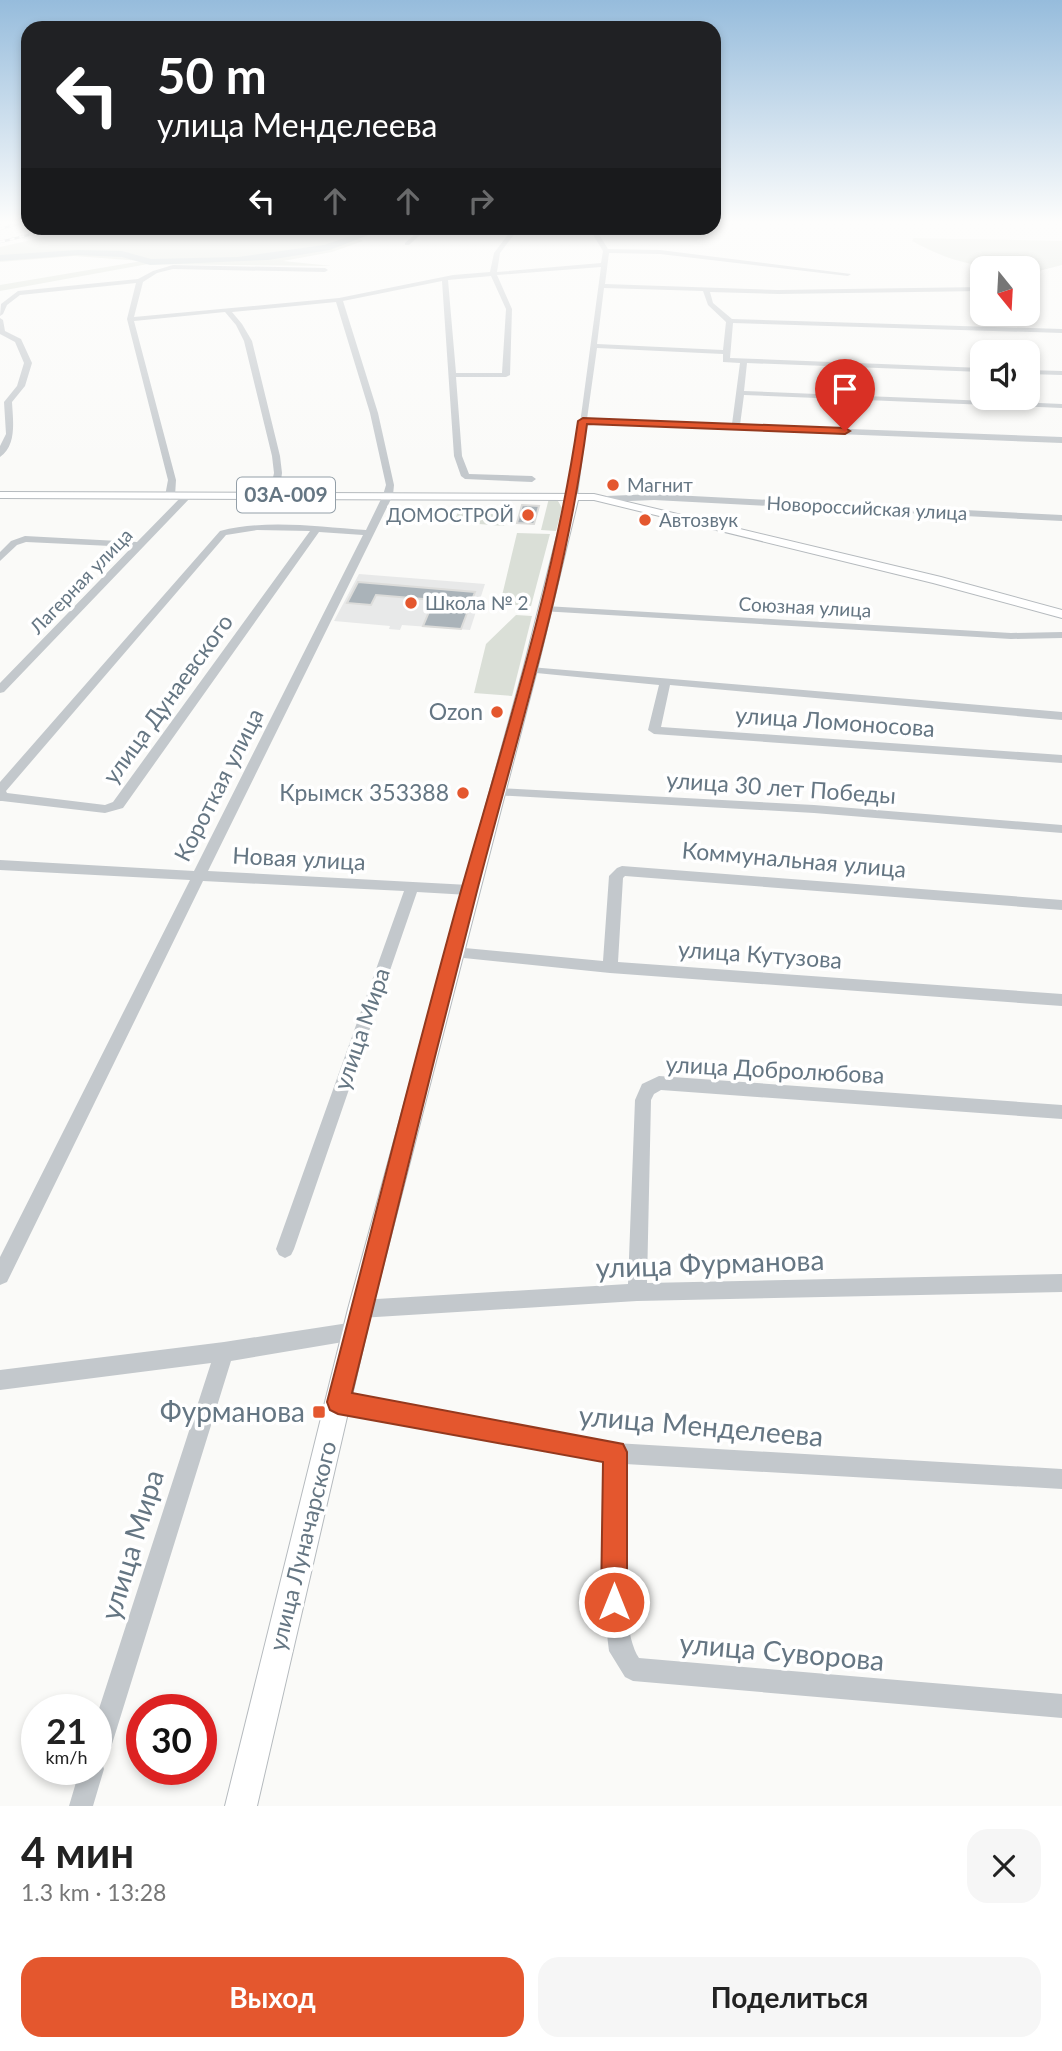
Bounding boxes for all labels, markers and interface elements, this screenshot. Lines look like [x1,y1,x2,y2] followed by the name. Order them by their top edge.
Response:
[157,46,267,104] text: 50 m
[42,49,133,140] icon: left
[157,105,437,144] text: улица Менделеева
[243,182,281,220] icon: left
[316,182,354,220] icon: ahead
[389,182,427,220] icon: ahead
[462,182,500,220] icon: right
[970,256,1040,326] north arrow
[970,256,1040,410] map controls
[970,340,1040,410] button: sound
[815,359,875,431] pin
[826,370,864,408] icon: arrive
[627,473,693,496] place label: Магнит
[237,477,335,512] road number: 03А-009
[605,477,621,493] marker: Магнит
[766,491,968,524] street label: Новороссийская улица
[386,503,514,526] place label: ДОМОСТРОЙ
[520,507,536,523] marker: ДОМОСТРОЙ
[659,508,738,531] place label: Автозвук
[637,512,653,528] marker: Автозвук
[24,523,137,639] street label: Лагерная улица
[425,591,529,614] place label: Школа № 2
[738,592,872,621] street label: Союзная улица
[403,595,419,611] marker: Школа № 2
[96,608,238,789] street label: улица Дунаевского
[429,697,483,725] place label: Ozon
[734,700,936,742] street label: улица Ломоносова
[167,703,269,866] street label: Короткая улица
[489,704,505,720] marker: Ozon
[665,765,897,809] street label: улица 30 лет Победы
[279,778,449,806] place label: Крымск 353388
[455,785,471,801] marker: Крымск 353388
[681,835,907,883] street label: Коммунальная улица
[232,841,366,875] street label: Новая улица
[677,934,843,974] street label: улица Кутузова
[327,964,395,1093] street label: улица Мира
[665,1049,885,1089] street label: улица Добролюбова
[595,1242,825,1284] street label: улица Фурманова
[160,1394,305,1428] place label: Фурманова
[577,1397,825,1453] street label: улица Менделеева
[311,1404,327,1420] marker: Фурманова
[262,1438,342,1653] street label: улица Луначарского
[92,1466,170,1624] street label: улица Мира
[577,1565,651,1639] position arrow
[678,1625,886,1677] street label: улица Суворова
[126,1694,217,1785] speed limit sign: 30
[46,1709,87,1751] text: 21
[45,1746,88,1768] text: km/h
[21,1827,134,1877] text: 4 мин
[967,1829,1041,1903] button: close
[21,1878,166,1906] text: 1.3 km · 13:28
[21,1957,524,2037] button: Выход
[538,1957,1041,2037] button: Поделиться

